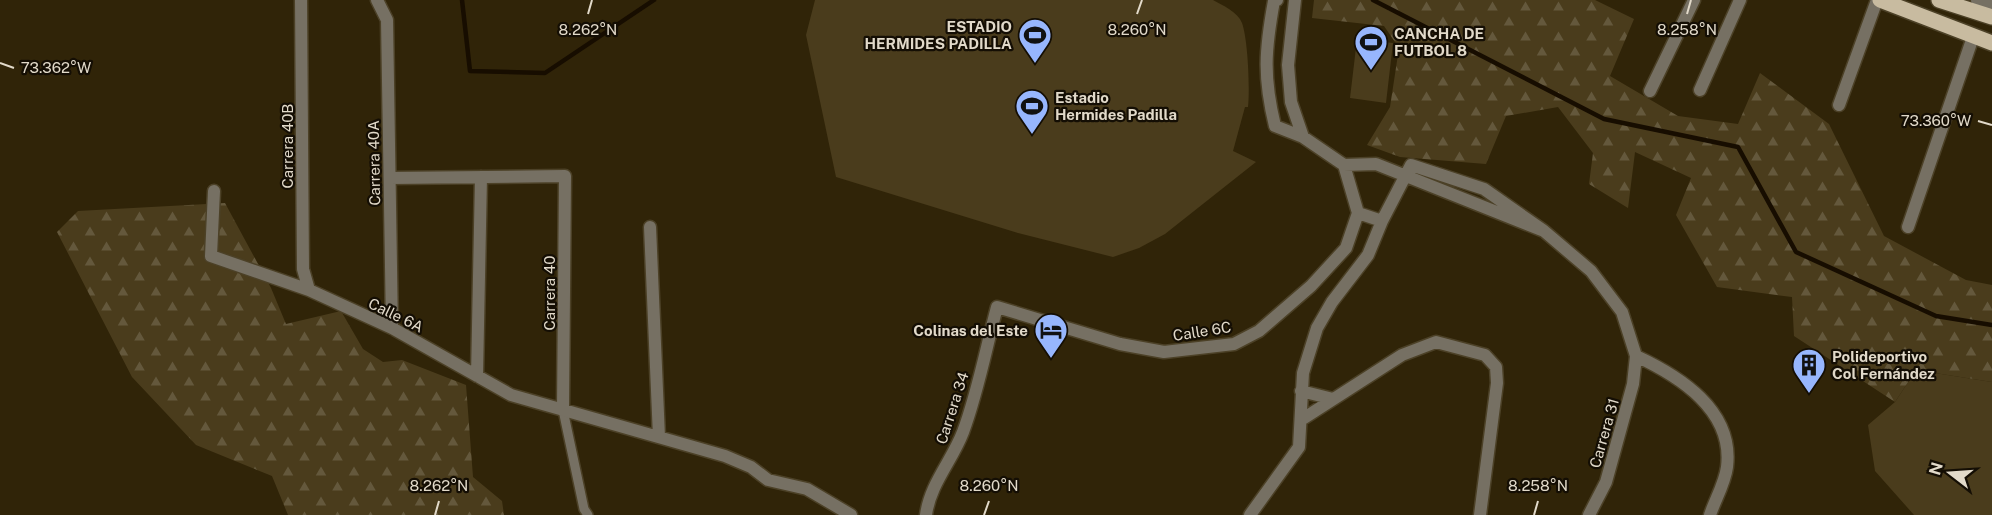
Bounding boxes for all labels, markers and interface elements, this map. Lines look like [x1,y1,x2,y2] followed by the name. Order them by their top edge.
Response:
[1017,17,1053,64] sports icon: ESTADIO HERMIDES PADILLA
[864,18,1012,52] place label: ESTADIO HERMIDES PADILLA
[559,21,617,38] text: 8.262°N
[1107,21,1167,38] text: 8.260°N
[1657,21,1717,38] text: 8.258°N
[1353,24,1389,71] sports icon: CANCHA DE FUTBOL 8
[1394,25,1484,59] place label: CANCHA DE FUTBOL 8
[21,59,91,76] text: 73.362°W
[1014,88,1050,135] sports icon: Estadio Hermides Padilla
[1055,89,1177,123] place label: Estadio Hermides Padilla
[279,104,296,188] street label: Carrera 40B
[1901,112,1971,129] text: 73.360°W
[365,120,383,206] street label: Carrera 40A
[541,256,558,330] street label: Carrera 40
[366,294,427,336] street label: Calle 6A
[1033,312,1069,359] hotel icon: Colinas del Este
[1172,318,1232,344] street label: Calle 6C
[913,322,1028,339] place label: Colinas del Este
[1791,347,1827,394] building icon: Polideportivo Col Fernández
[1832,348,1935,382] place label: Polideportivo Col Fernández
[932,370,972,446] street label: Carrera 34
[1586,396,1622,470] street label: Carrera 31
[1920,443,1980,503] north arrow
[1925,460,1947,478] text: N
[410,477,468,494] text: 8.262°N
[959,477,1019,494] text: 8.260°N
[1508,477,1568,494] text: 8.258°N

